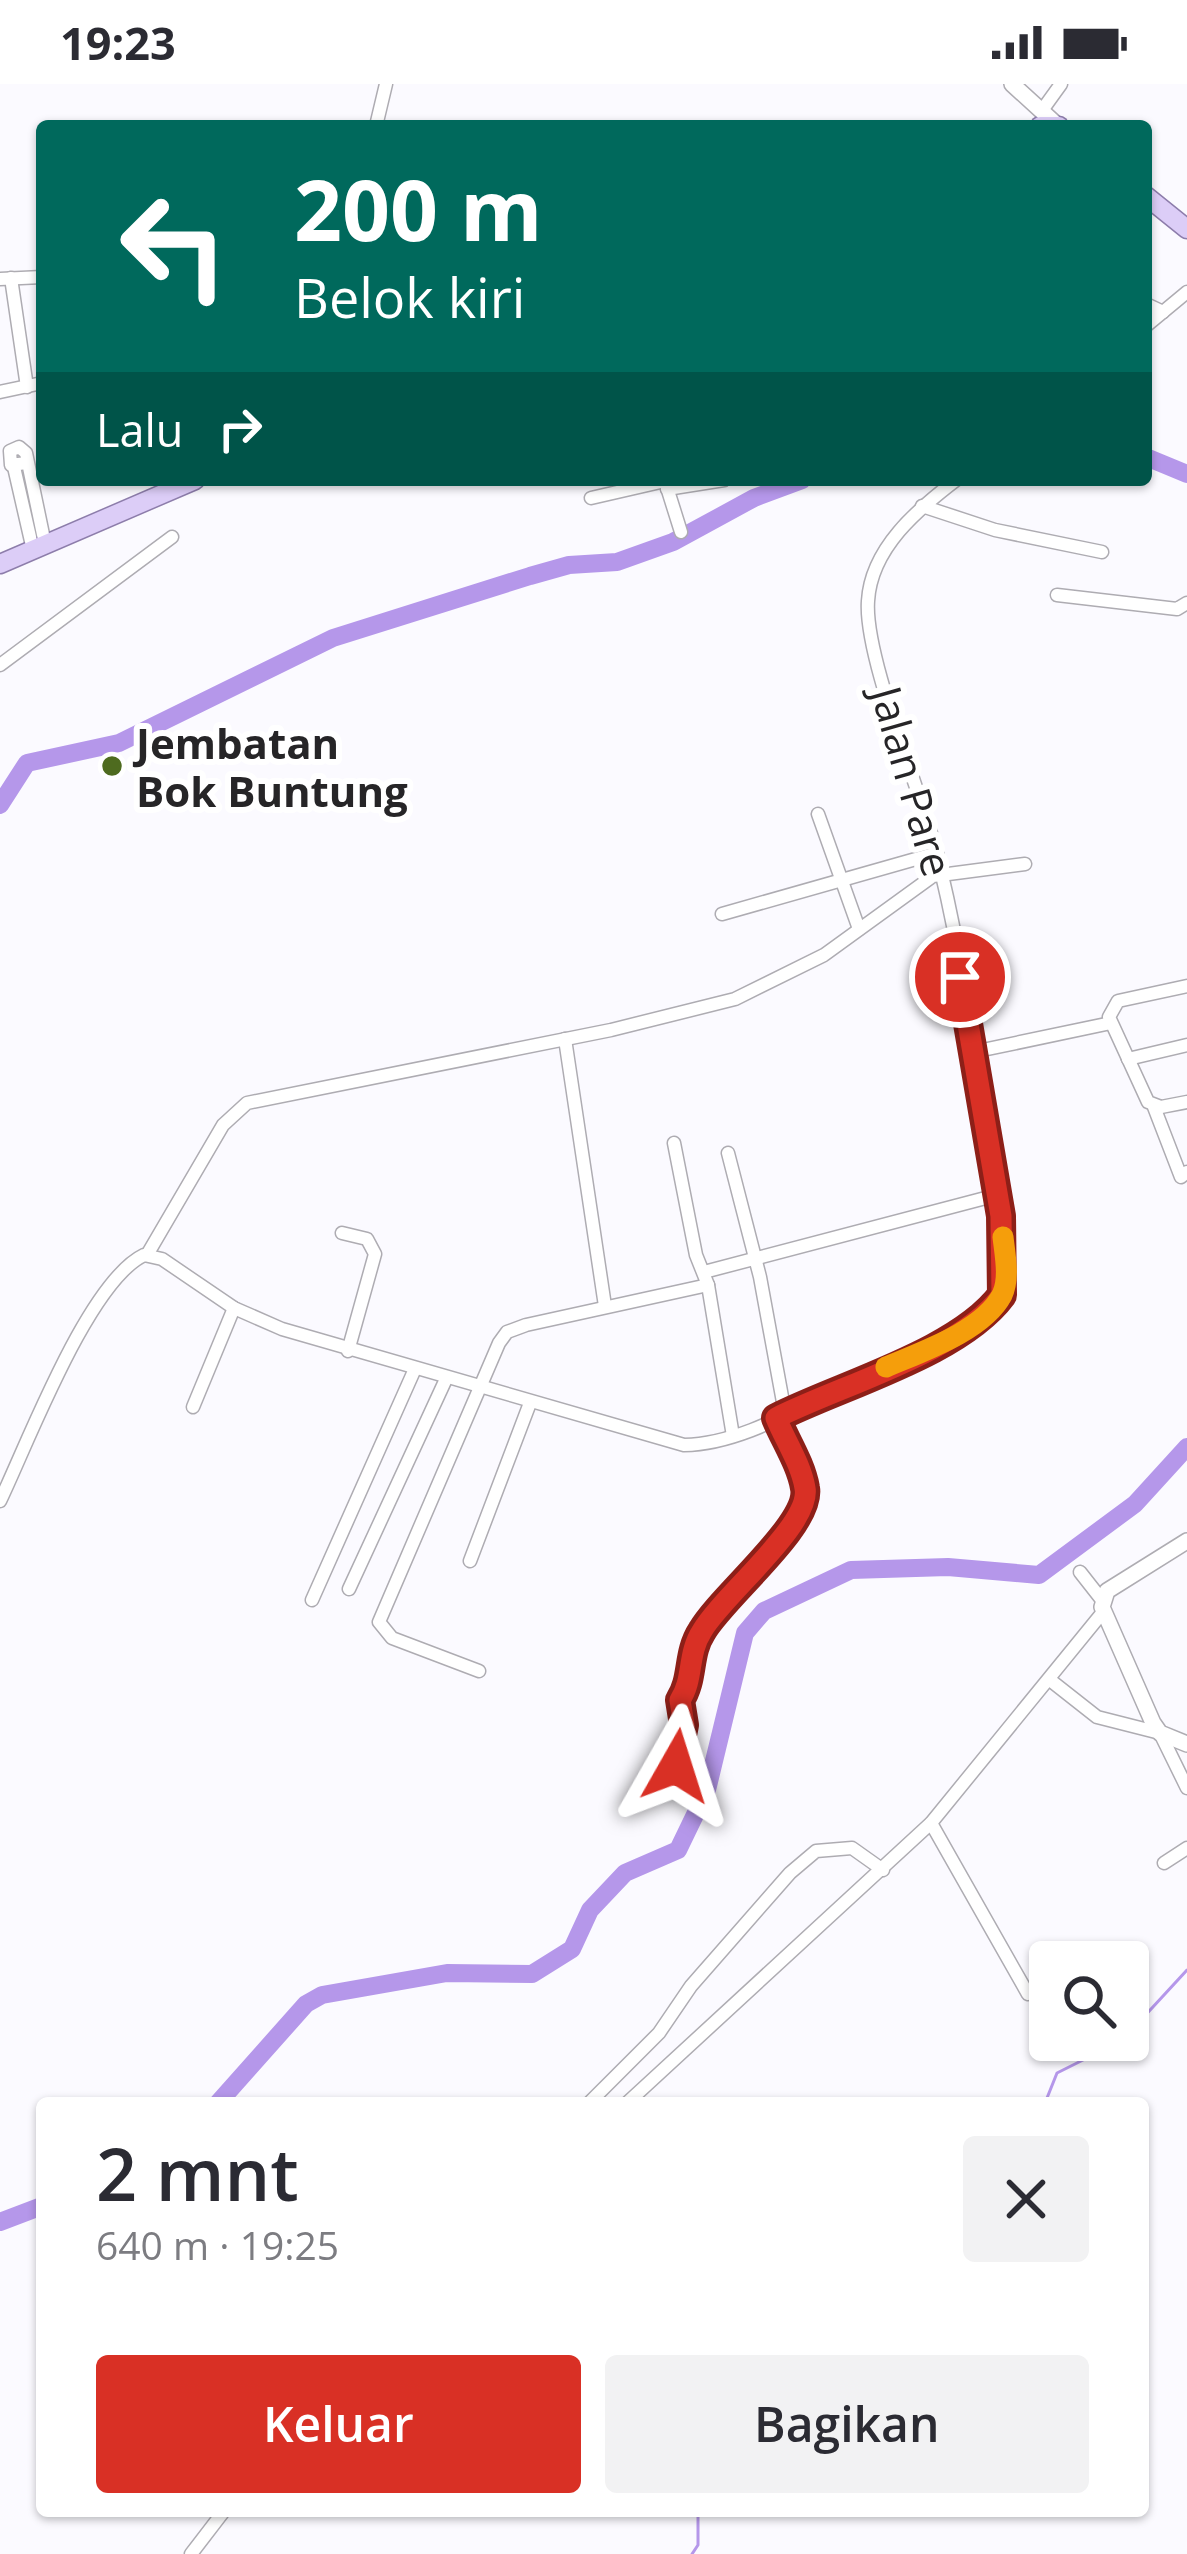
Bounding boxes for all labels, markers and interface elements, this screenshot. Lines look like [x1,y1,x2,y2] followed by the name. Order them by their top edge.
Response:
[60,12,176,73] text: 19:23
[294,151,542,266] text: 200 m
[96,168,252,324] icon: left
[294,260,525,334] text: Belok kiri
[207,396,273,462] icon: right
[96,399,183,460] text: Lalu
[858,676,967,882] street label: Jalan Pare
[132,714,408,819] place label: Jembatan Bok Buntung
[99,753,125,779] marker: Jembatan Bok Buntung
[909,926,1011,1028] pin
[927,944,993,1010] icon: arrive
[613,1703,739,1829] position arrow
[1029,1941,1149,2061] map controls
[1029,1941,1149,2061] button: search
[96,2124,299,2222] text: 2 mnt
[963,2136,1089,2262] button: close
[96,2218,339,2271] text: 640 m · 19:25
[96,2355,581,2493] button: Keluar
[605,2355,1089,2493] button: Bagikan

